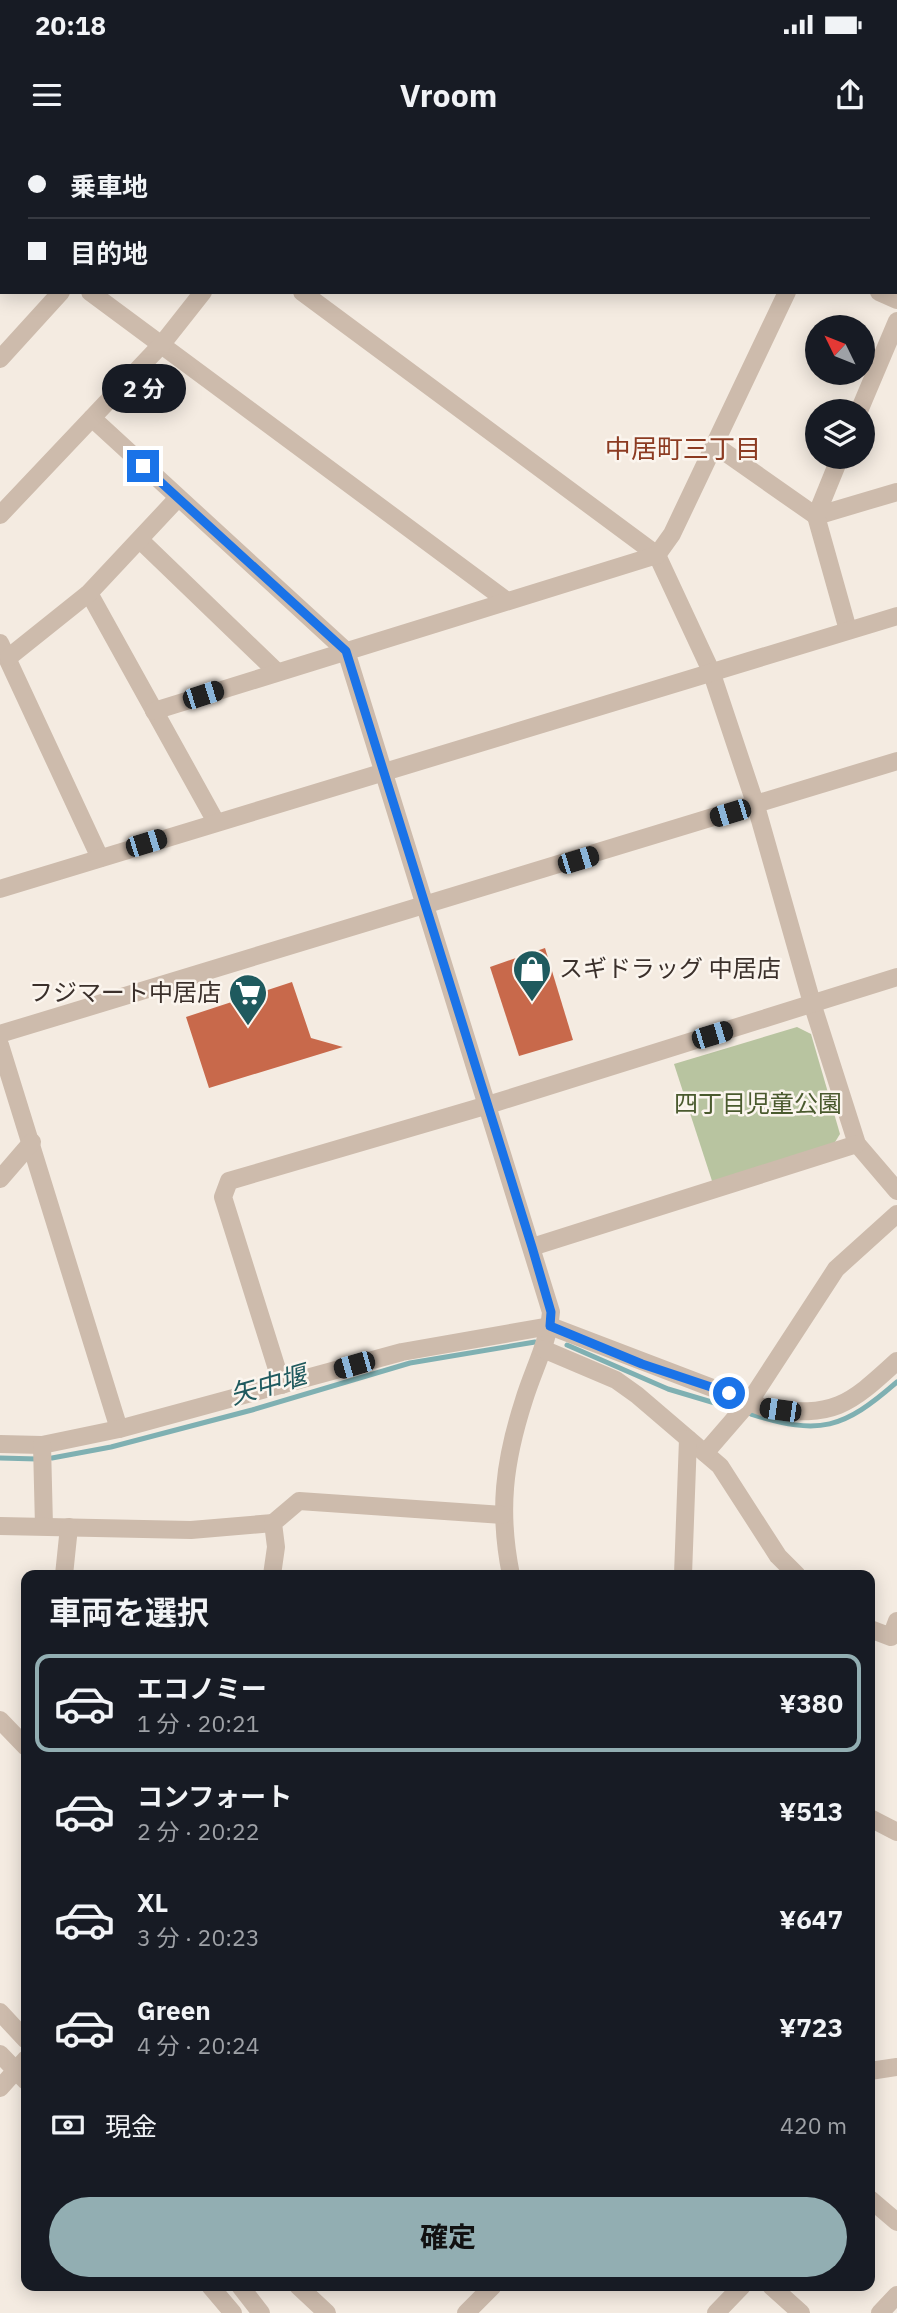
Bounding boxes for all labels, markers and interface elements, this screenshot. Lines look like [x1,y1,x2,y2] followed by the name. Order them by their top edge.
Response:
[35,8,106,42] text: 20:18
[400,74,497,116] text: Vroom
[28,76,66,114] icon: menu
[831,76,869,114] icon: share
[70,169,148,203] text: 乗車地
[70,236,148,270] text: 目的地
[805,315,875,385] north arrow
[805,315,875,469] map controls
[101,364,185,414] callout: 2 分
[123,373,165,403] text: 2 分
[805,399,875,469] button: layers
[605,431,761,465] district label: 中居町三丁目
[127,450,159,482] route end
[180,679,227,711] car
[707,797,754,829] car
[123,827,170,859] car
[555,844,602,876] car
[511,948,553,1003] shop icon: スギドラッグ 中居店
[559,952,781,984] place label: スギドラッグ 中居店
[227,972,269,1027] supermarket icon: フジマート中居店
[29,976,221,1008] place label: フジマート中居店
[689,1019,736,1051] car
[674,1087,842,1119] park label: 四丁目児童公園
[331,1349,378,1381] car
[226,1356,314,1411] water label: 矢中堰
[713,1377,745,1409] route start
[758,1397,803,1423] car
[49,1591,209,1633] text: 車両を選択
[137,1671,267,1705] text: エコノミー
[53,1672,116,1735] icon: car
[779,1686,843,1720] text: ¥380
[137,1708,260,1738] text: 1 分 · 20:21
[137,1779,292,1813] text: コンフォート
[53,1780,116,1843] icon: car
[779,1794,843,1828] text: ¥513
[137,1816,260,1846] text: 2 分 · 20:22
[137,1885,168,1919] text: XL
[53,1888,116,1951] icon: car
[779,1902,843,1936] text: ¥647
[137,1922,260,1952] text: 3 分 · 20:23
[137,1993,211,2027] text: Green
[53,1996,116,2059] icon: car
[779,2010,843,2044] text: ¥723
[137,2030,260,2060] text: 4 分 · 20:24
[49,2106,87,2144] icon: cash
[105,2109,157,2143] text: 現金
[780,2110,847,2140] text: 420 m
[49,2197,847,2277] button: 確定

